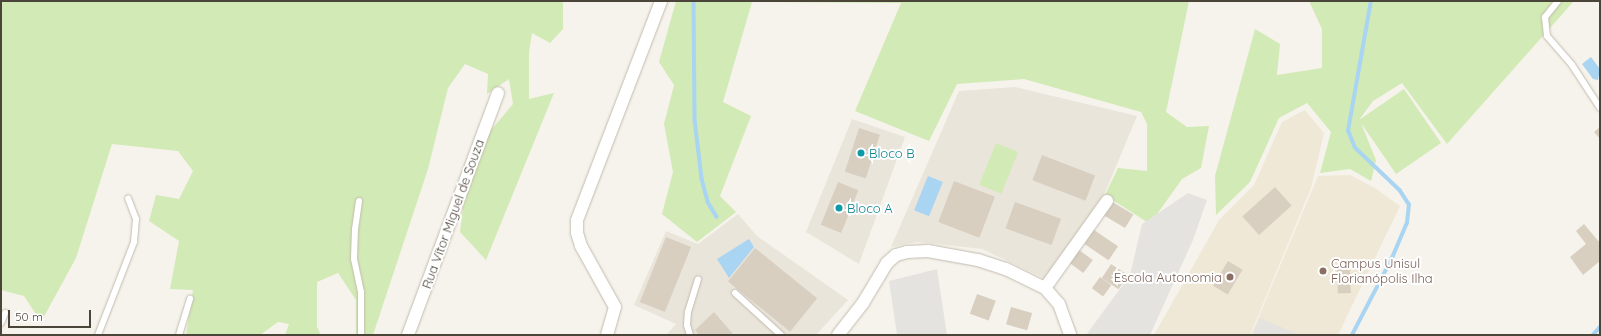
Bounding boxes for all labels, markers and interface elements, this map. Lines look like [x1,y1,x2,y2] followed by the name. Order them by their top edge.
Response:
[419,137,487,291] street label: Rua Vítor Miguel de Souza
[869,145,915,161] place label: Bloco B
[856,148,866,158] marker: Bloco B
[847,200,893,216] place label: Bloco A
[834,203,844,213] marker: Bloco A
[1331,256,1433,287] place label: Campus Unisul Florianópolis Ilha
[1318,266,1328,276] marker: Campus Unisul Florianópolis Ilha
[1114,269,1222,285] place label: Escola Autonomia
[1225,272,1235,282] marker: Escola Autonomia
[10,302,93,328] scale bar
[15,309,43,324] text: 50 m

